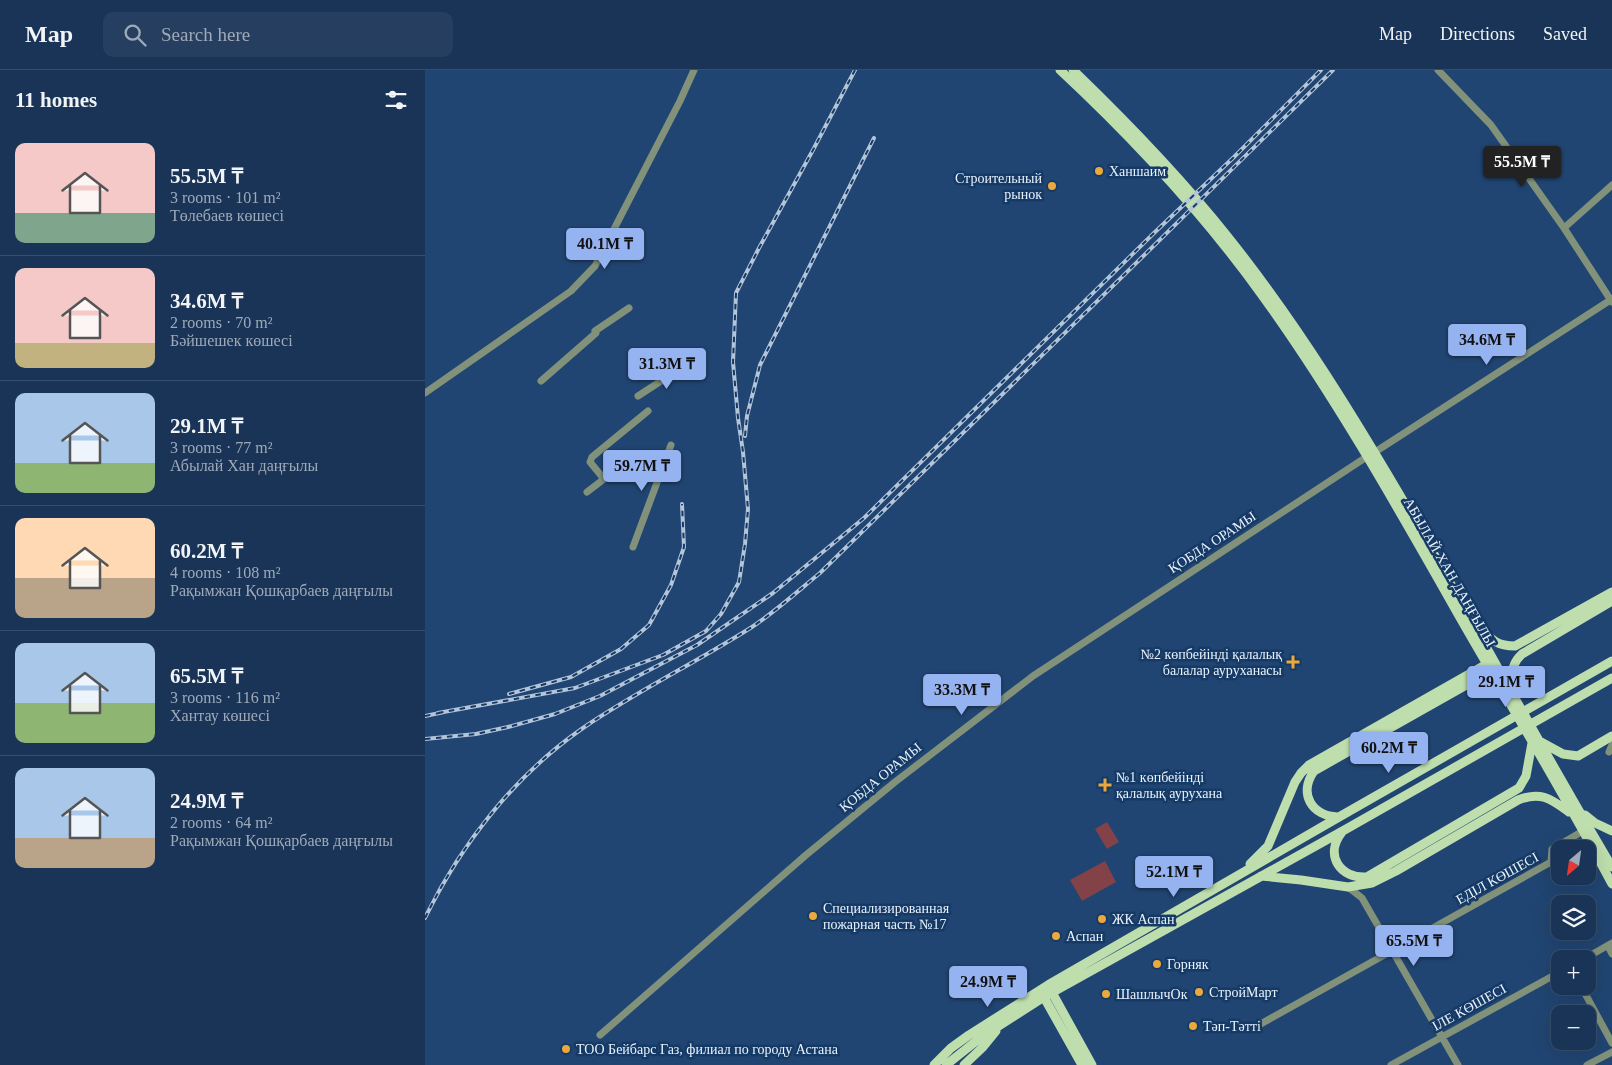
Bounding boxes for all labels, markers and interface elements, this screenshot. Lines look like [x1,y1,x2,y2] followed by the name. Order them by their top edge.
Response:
[103,12,453,57] search box
[25,21,73,47] text: Map
[121,21,149,49] icon: search
[161,24,250,45] text: Search here
[1379,24,1412,44] text: Map
[1440,24,1515,44] text: Directions
[1543,24,1587,44] text: Saved
[382,86,410,114] icon: filters
[15,88,97,112] text: 11 homes
[1476,146,1568,188] pin: 55.5M ₸
[1494,153,1550,170] text: 55.5M ₸
[55,163,115,223] icon: home
[170,164,243,188] text: 55.5M ₸
[1109,164,1166,179] place label: Ханшаим
[1093,165,1105,177] marker: Ханшаим
[955,171,1043,202] place label: Строительный рынок
[1046,180,1058,192] marker: Строительный рынок
[170,189,281,206] text: 3 rooms · 101 m²
[170,207,284,224] text: Төлебаев көшесі
[559,228,651,270] pin: 40.1M ₸
[577,235,633,252] text: 40.1M ₸
[55,288,115,348] icon: home
[170,289,243,313] text: 34.6M ₸
[170,314,273,331] text: 2 rooms · 70 m²
[1441,324,1533,366] pin: 34.6M ₸
[1459,331,1515,348] text: 34.6M ₸
[170,332,293,349] text: Бәйшешек көшесі
[621,348,713,390] pin: 31.3M ₸
[639,355,695,372] text: 31.3M ₸
[55,413,115,473] icon: home
[170,414,243,438] text: 29.1M ₸
[170,439,273,456] text: 3 rooms · 77 m²
[596,450,688,492] pin: 59.7M ₸
[170,457,318,474] text: Абылай Хан даңғылы
[614,457,670,474] text: 59.7M ₸
[1401,495,1499,649] street label: АБЫЛАЙ ХАН ДАҢҒЫЛЫ
[1166,509,1259,576] street label: ҚОБДА ОРАМЫ
[55,538,115,598] icon: home
[170,539,243,563] text: 60.2M ₸
[170,564,281,581] text: 4 rooms · 108 m²
[170,582,393,599] text: Рақымжан Қошқарбаев даңғылы
[1141,647,1283,678] place label: №2 көпбейінді қалалық балалар ауруханасы
[1286,655,1300,669] marker: №2 көпбейінді қалалық балалар ауруханасы
[55,663,115,723] icon: home
[170,664,243,688] text: 65.5M ₸
[1460,666,1552,708] pin: 29.1M ₸
[1478,673,1534,690] text: 29.1M ₸
[916,674,1008,716] pin: 33.3M ₸
[934,681,990,698] text: 33.3M ₸
[170,689,280,706] text: 3 rooms · 116 m²
[170,707,270,724] text: Хантау көшесі
[1343,732,1435,774] pin: 60.2M ₸
[1361,739,1417,756] text: 60.2M ₸
[836,740,924,815] street label: ҚОБДА ОРАМЫ
[1116,770,1223,801] place label: №1 көпбейінді қалалық аурухана
[1098,778,1112,792] marker: №1 көпбейінді қалалық аурухана
[55,788,115,848] icon: home
[170,789,243,813] text: 24.9M ₸
[170,814,273,831] text: 2 rooms · 64 m²
[170,832,393,849] text: Рақымжан Қошқарбаев даңғылы
[1551,840,1596,885] north arrow
[1551,840,1596,1050] map controls
[1453,849,1541,907] street label: ЕДІЛ КӨШЕСІ
[1128,856,1220,898] pin: 52.1M ₸
[1146,863,1202,880] text: 52.1M ₸
[1551,895,1596,940] button: layers
[823,901,950,932] place label: Специализированная пожарная часть №17
[807,910,819,922] marker: Специализированная пожарная часть №17
[1112,912,1175,927] place label: ЖК Аспан
[1096,913,1108,925] marker: ЖК Аспан
[1368,924,1460,967] pin: 65.5M ₸
[1066,929,1104,944] place label: Аспан
[1050,930,1062,942] marker: Аспан
[1386,932,1442,949] text: 65.5M ₸
[1551,950,1596,995] button: +
[1167,957,1209,972] place label: Горняк
[1151,958,1163,970] marker: Горняк
[942,966,1034,1008] pin: 24.9M ₸
[960,973,1016,990] text: 24.9M ₸
[1430,981,1509,1034] street label: ІЛЕ КӨШЕСІ
[1209,985,1278,1000] place label: СтройМарт
[1193,986,1205,998] marker: СтройМарт
[1116,987,1188,1002] place label: ШашлычОк
[1100,988,1112,1000] marker: ШашлычОк
[1551,1005,1596,1050] button: −
[1203,1019,1261,1034] place label: Тәп-Тәтті
[1187,1020,1199,1032] marker: Тәп-Тәтті
[576,1042,839,1057] place label: ТОО Бейбарс Газ, филиал по городу Астана
[560,1043,572,1055] marker: ТОО Бейбарс Газ, филиал по городу Астана

